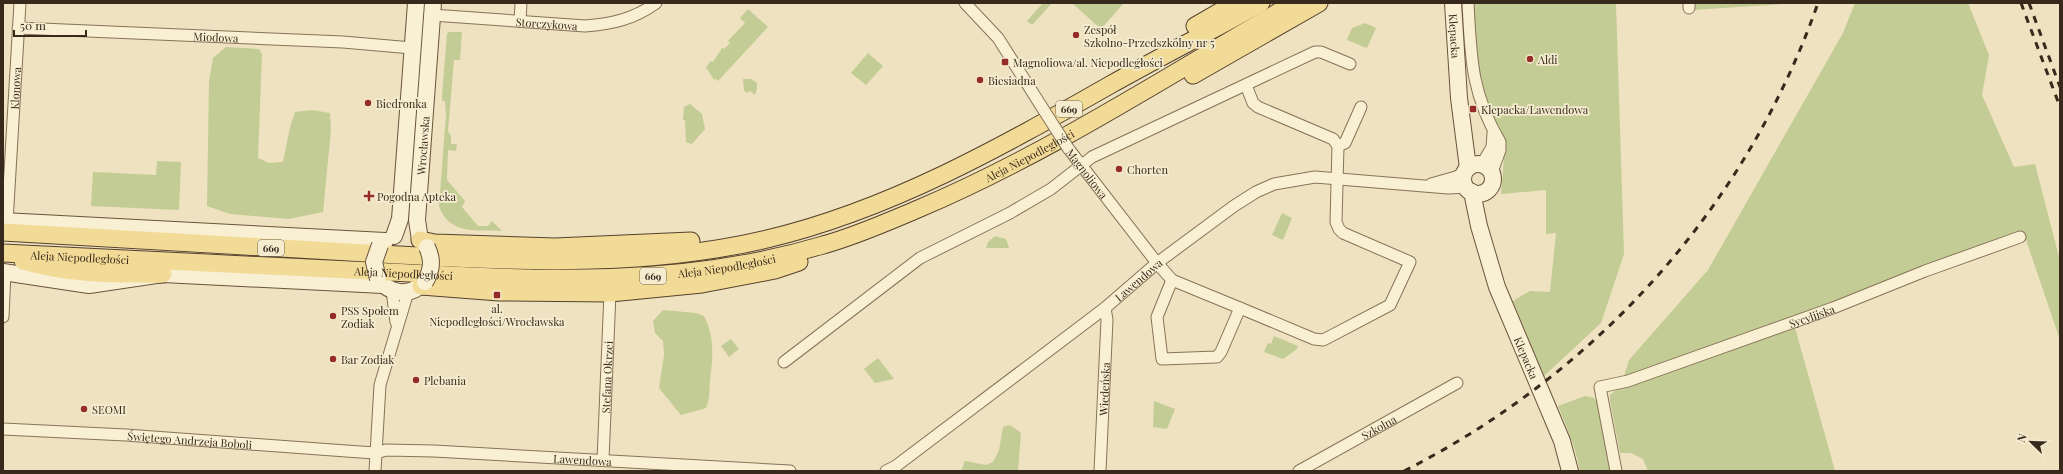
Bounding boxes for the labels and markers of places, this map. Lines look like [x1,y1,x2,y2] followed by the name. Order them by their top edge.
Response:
[1084,22,1215,50] place label: Zespół Szkolno-Przedszkolny nr 5
[1071,30,1081,40] marker: Zespół Szkolno-Przedszkolny nr 5
[1537,52,1558,67] place label: Aldi
[1525,54,1535,64] marker: Aldi
[1013,55,1163,70] place label: Magnoliowa/al. Niepodległości
[1000,57,1010,67] marker: Magnoliowa/al. Niepodległości
[988,73,1036,88] place label: Biesiadna
[975,75,985,85] marker: Biesiadna
[376,96,427,111] place label: Biedronka
[363,98,373,108] marker: Biedronka
[1481,102,1589,117] place label: Klepacka/Lawendowa
[1468,104,1478,114] marker: Klepacka/Lawendowa
[1127,162,1168,177] place label: Chorten
[1114,164,1124,174] marker: Chorten
[377,189,456,204] place label: Pogodna Apteka
[364,191,374,201] marker: Pogodna Apteka
[492,290,502,300] marker: al. Niepodległości/Wrocławska
[429,301,565,329] place label: al. Niepodległości/Wrocławska
[341,303,399,331] place label: PSS Społem Zodiak
[328,311,338,321] marker: PSS Społem Zodiak
[341,352,394,367] place label: Bar Zodiak
[328,354,338,364] marker: Bar Zodiak
[424,373,466,388] place label: Plebania
[411,375,421,385] marker: Plebania
[92,402,126,417] place label: SEOMI
[79,404,89,414] marker: SEOMI

